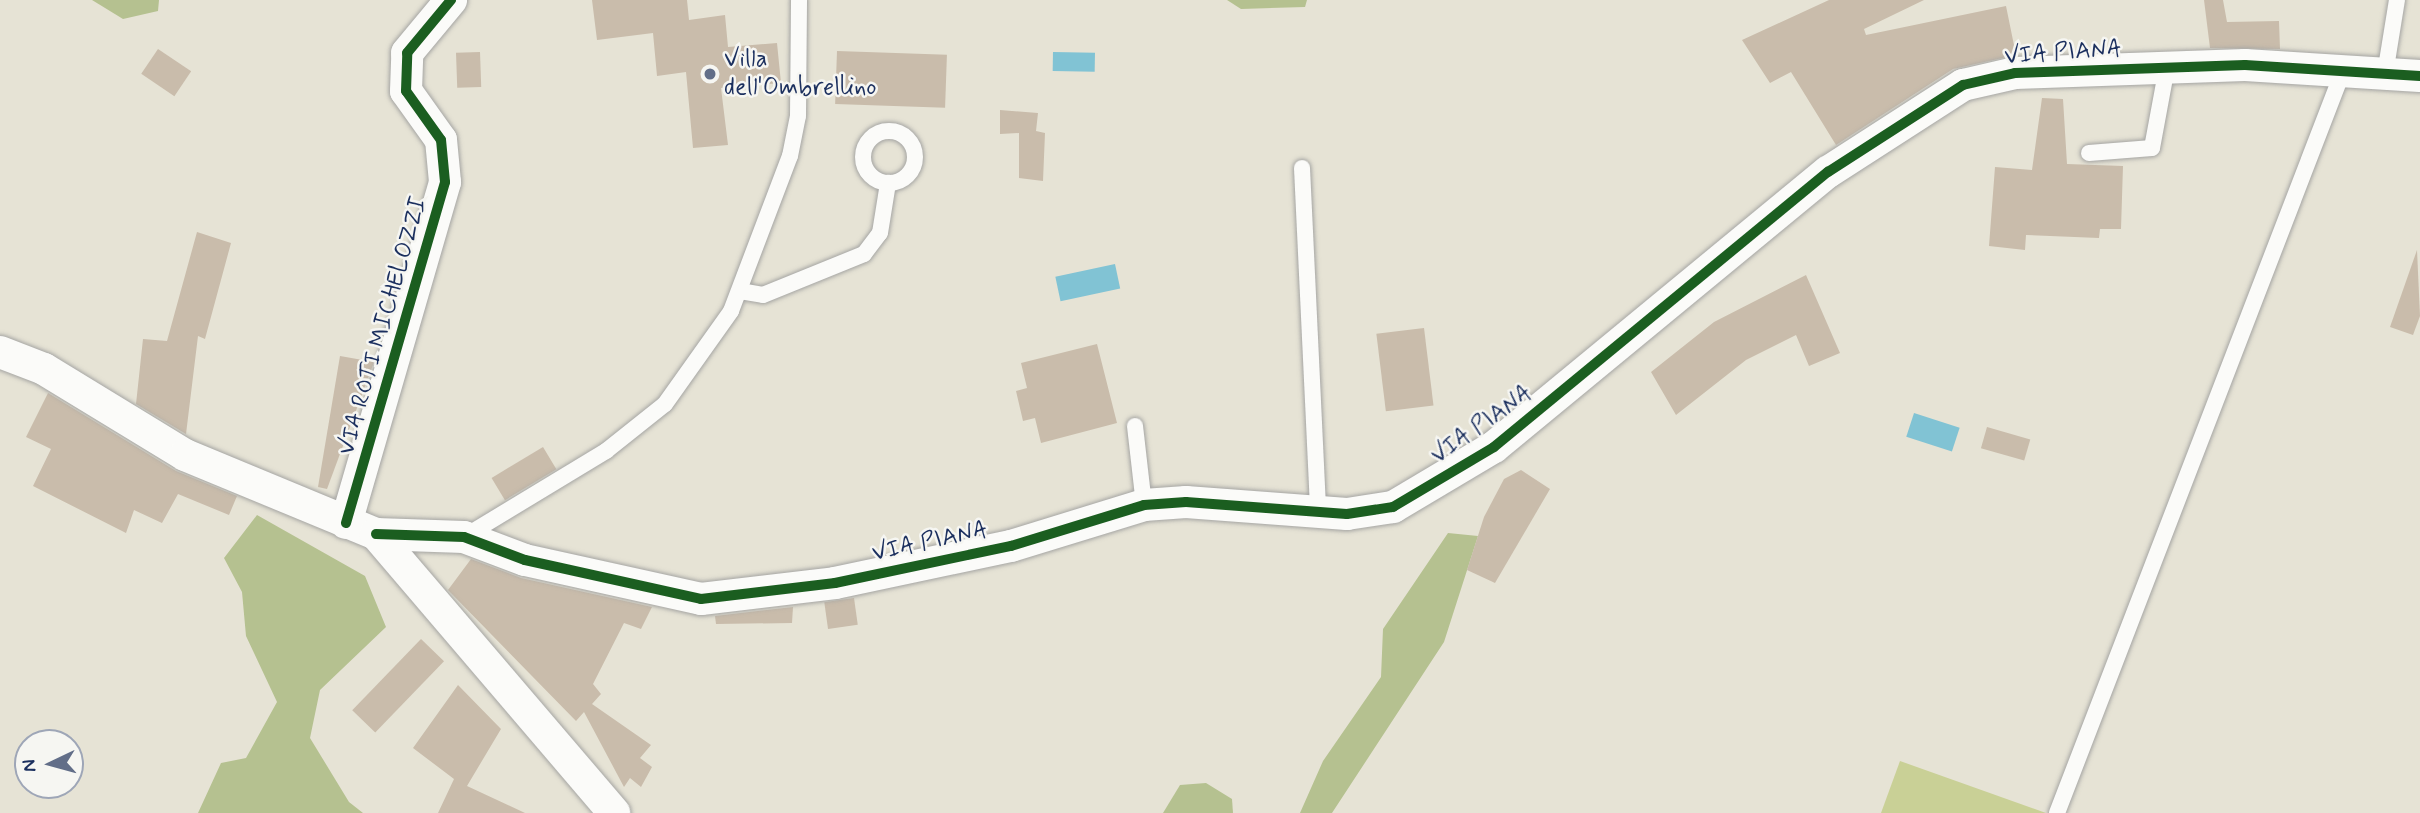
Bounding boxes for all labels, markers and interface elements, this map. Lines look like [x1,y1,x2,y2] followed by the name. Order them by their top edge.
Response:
[2001,34,2125,72] street label: VIA PIANA
[724,46,876,102] place label: Villa dell'Ombrellino
[702,66,718,82] marker: Villa dell'Ombrellino
[332,192,434,460] street label: VIA ROTI MICHELOZZI
[1423,378,1541,472] street label: VIA PIANA
[867,515,993,569] street label: VIA PIANA
[14,729,84,799] north arrow
[17,758,43,773] text: N

